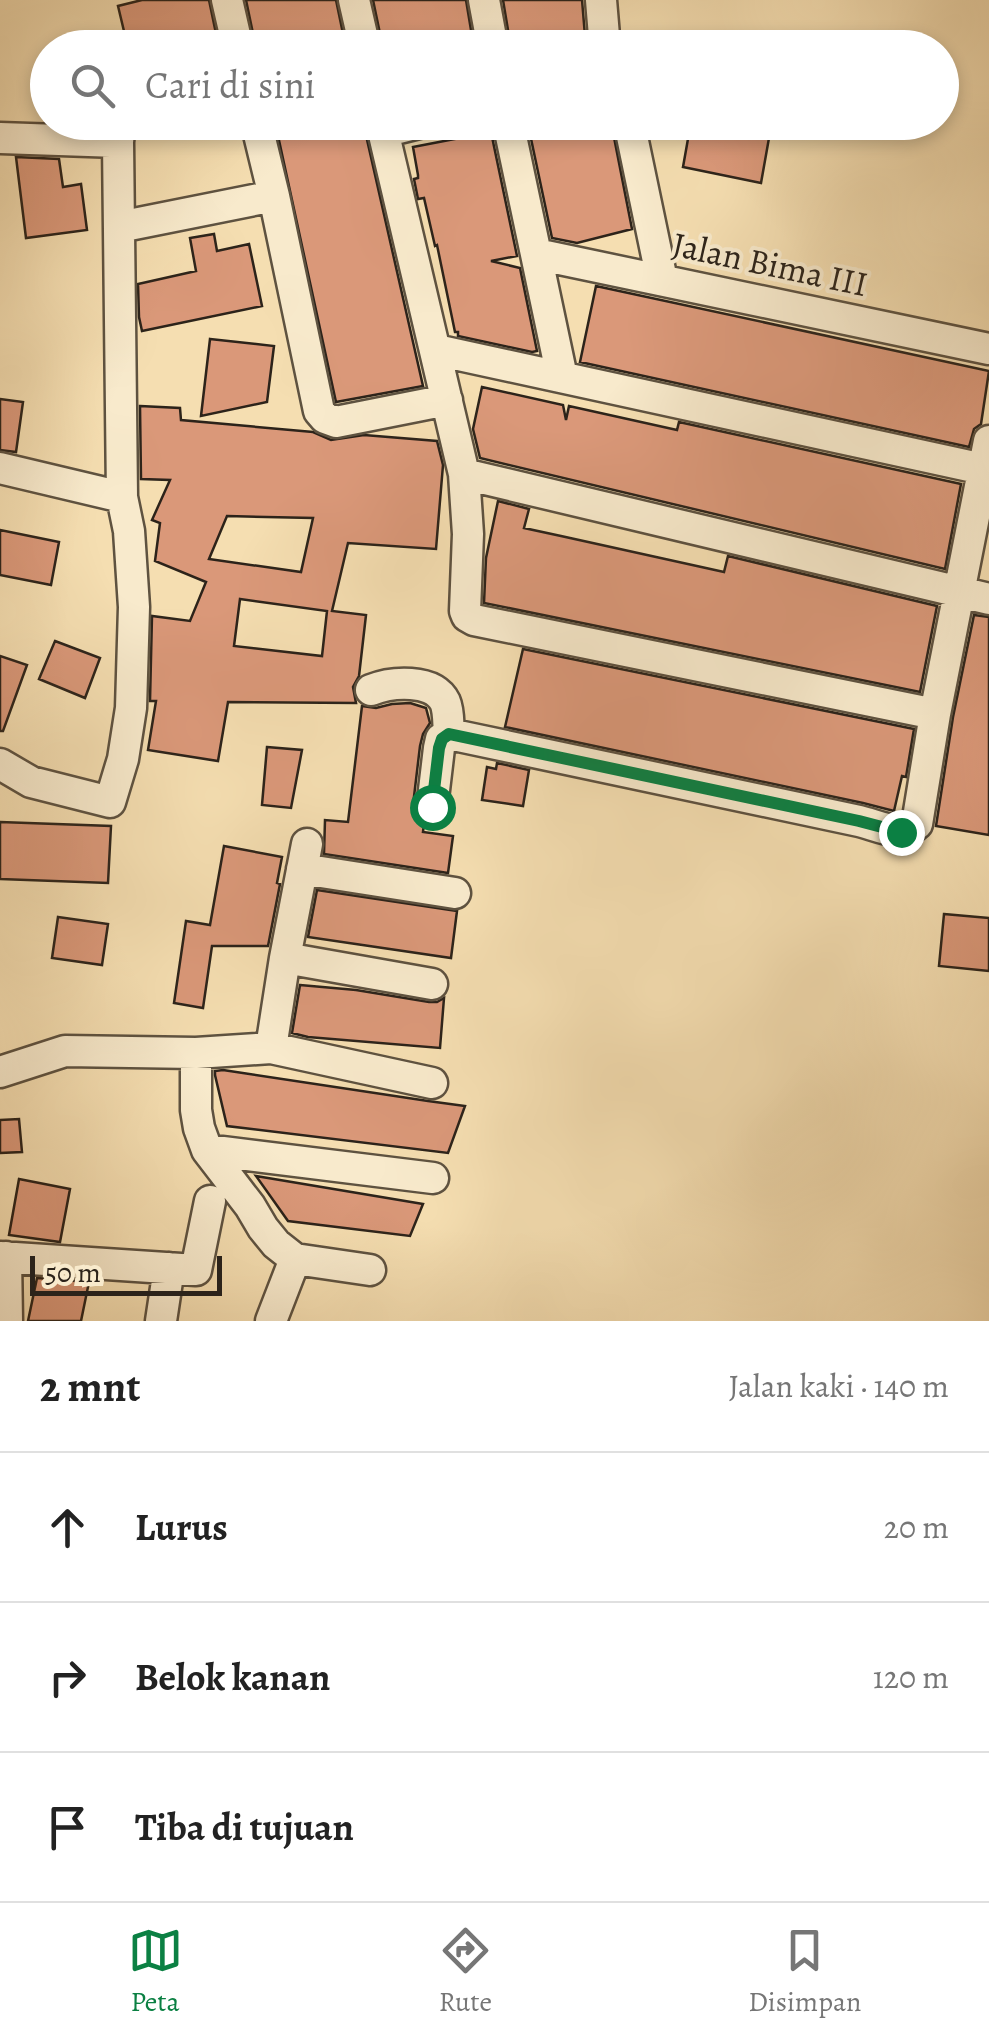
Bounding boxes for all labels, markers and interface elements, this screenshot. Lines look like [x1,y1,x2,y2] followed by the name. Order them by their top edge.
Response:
[30,30,959,140] search box
[65,58,120,113] icon: search
[145,59,315,111] text: Cari di sini
[668,220,872,308] street label: Jalan Bima III
[410,785,456,831] route start
[879,810,925,856] route end
[30,1251,222,1296] scale bar
[45,1254,101,1292] text: 50 m
[40,1358,140,1415] text: 2 mnt
[728,1364,949,1408] text: Jalan kaki · 140 m
[40,1500,95,1555] icon: ahead
[135,1501,228,1553] text: Lurus
[884,1505,949,1549] text: 20 m
[40,1650,95,1705] icon: right
[135,1651,330,1703] text: Belok kanan
[873,1655,949,1699] text: 120 m
[40,1800,95,1855] icon: arrive
[135,1801,354,1853] text: Tiba di tujuan
[128,1923,183,2021] tab: Peta
[438,1923,493,2021] tab: Rute
[748,1923,861,2021] tab: Disimpan

